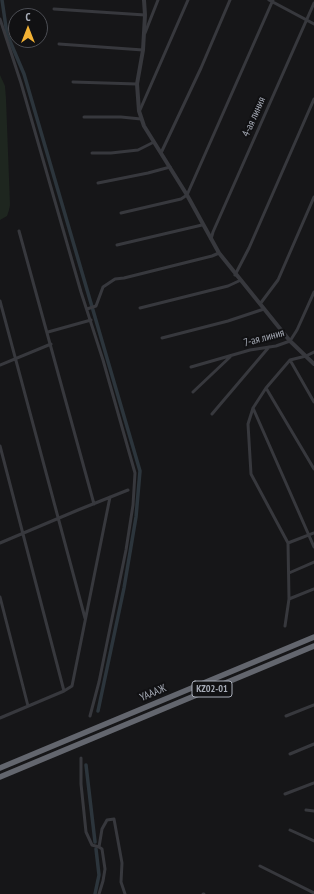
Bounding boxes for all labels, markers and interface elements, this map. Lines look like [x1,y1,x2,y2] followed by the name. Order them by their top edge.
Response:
[8,8,48,48] north arrow
[25,10,31,24] text: С
[239,95,269,139] street label: 4-ая линия
[242,326,286,350] street label: 7-ая линия
[192,681,232,697] road number: KZ02-01
[138,682,168,704] street label: ҮАААЖ

